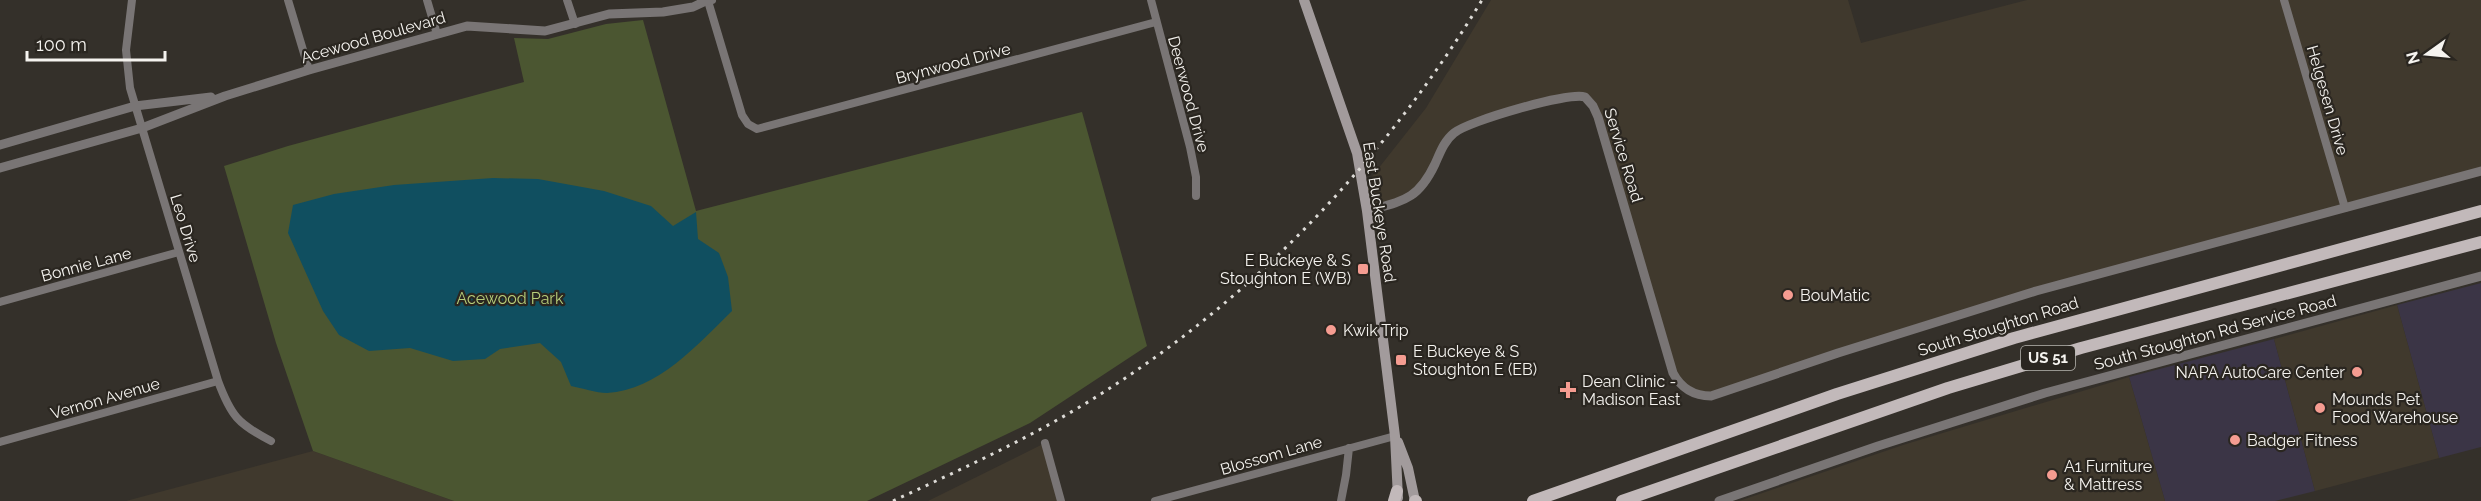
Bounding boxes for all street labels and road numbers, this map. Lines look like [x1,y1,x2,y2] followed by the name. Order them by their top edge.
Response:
[299,8,448,67] street label: Acewood Boulevard
[1164,34,1213,154] street label: Deerwood Drive
[894,39,1013,88] street label: Brynwood Drive
[2303,43,2352,157] street label: Helgesen Drive
[1600,106,1647,204] street label: Service Road
[1359,140,1400,284] street label: East Buckeye Road
[166,192,205,265] street label: Leo Drive
[39,243,133,286] street label: Bonnie Lane
[2092,291,2338,374] street label: South Stoughton Rd Service Road
[1916,293,2081,360] street label: South Stoughton Road
[2021,346,2075,370] road number: US 51
[48,374,162,423] street label: Vernon Avenue
[1218,432,1324,479] street label: Blossom Lane

